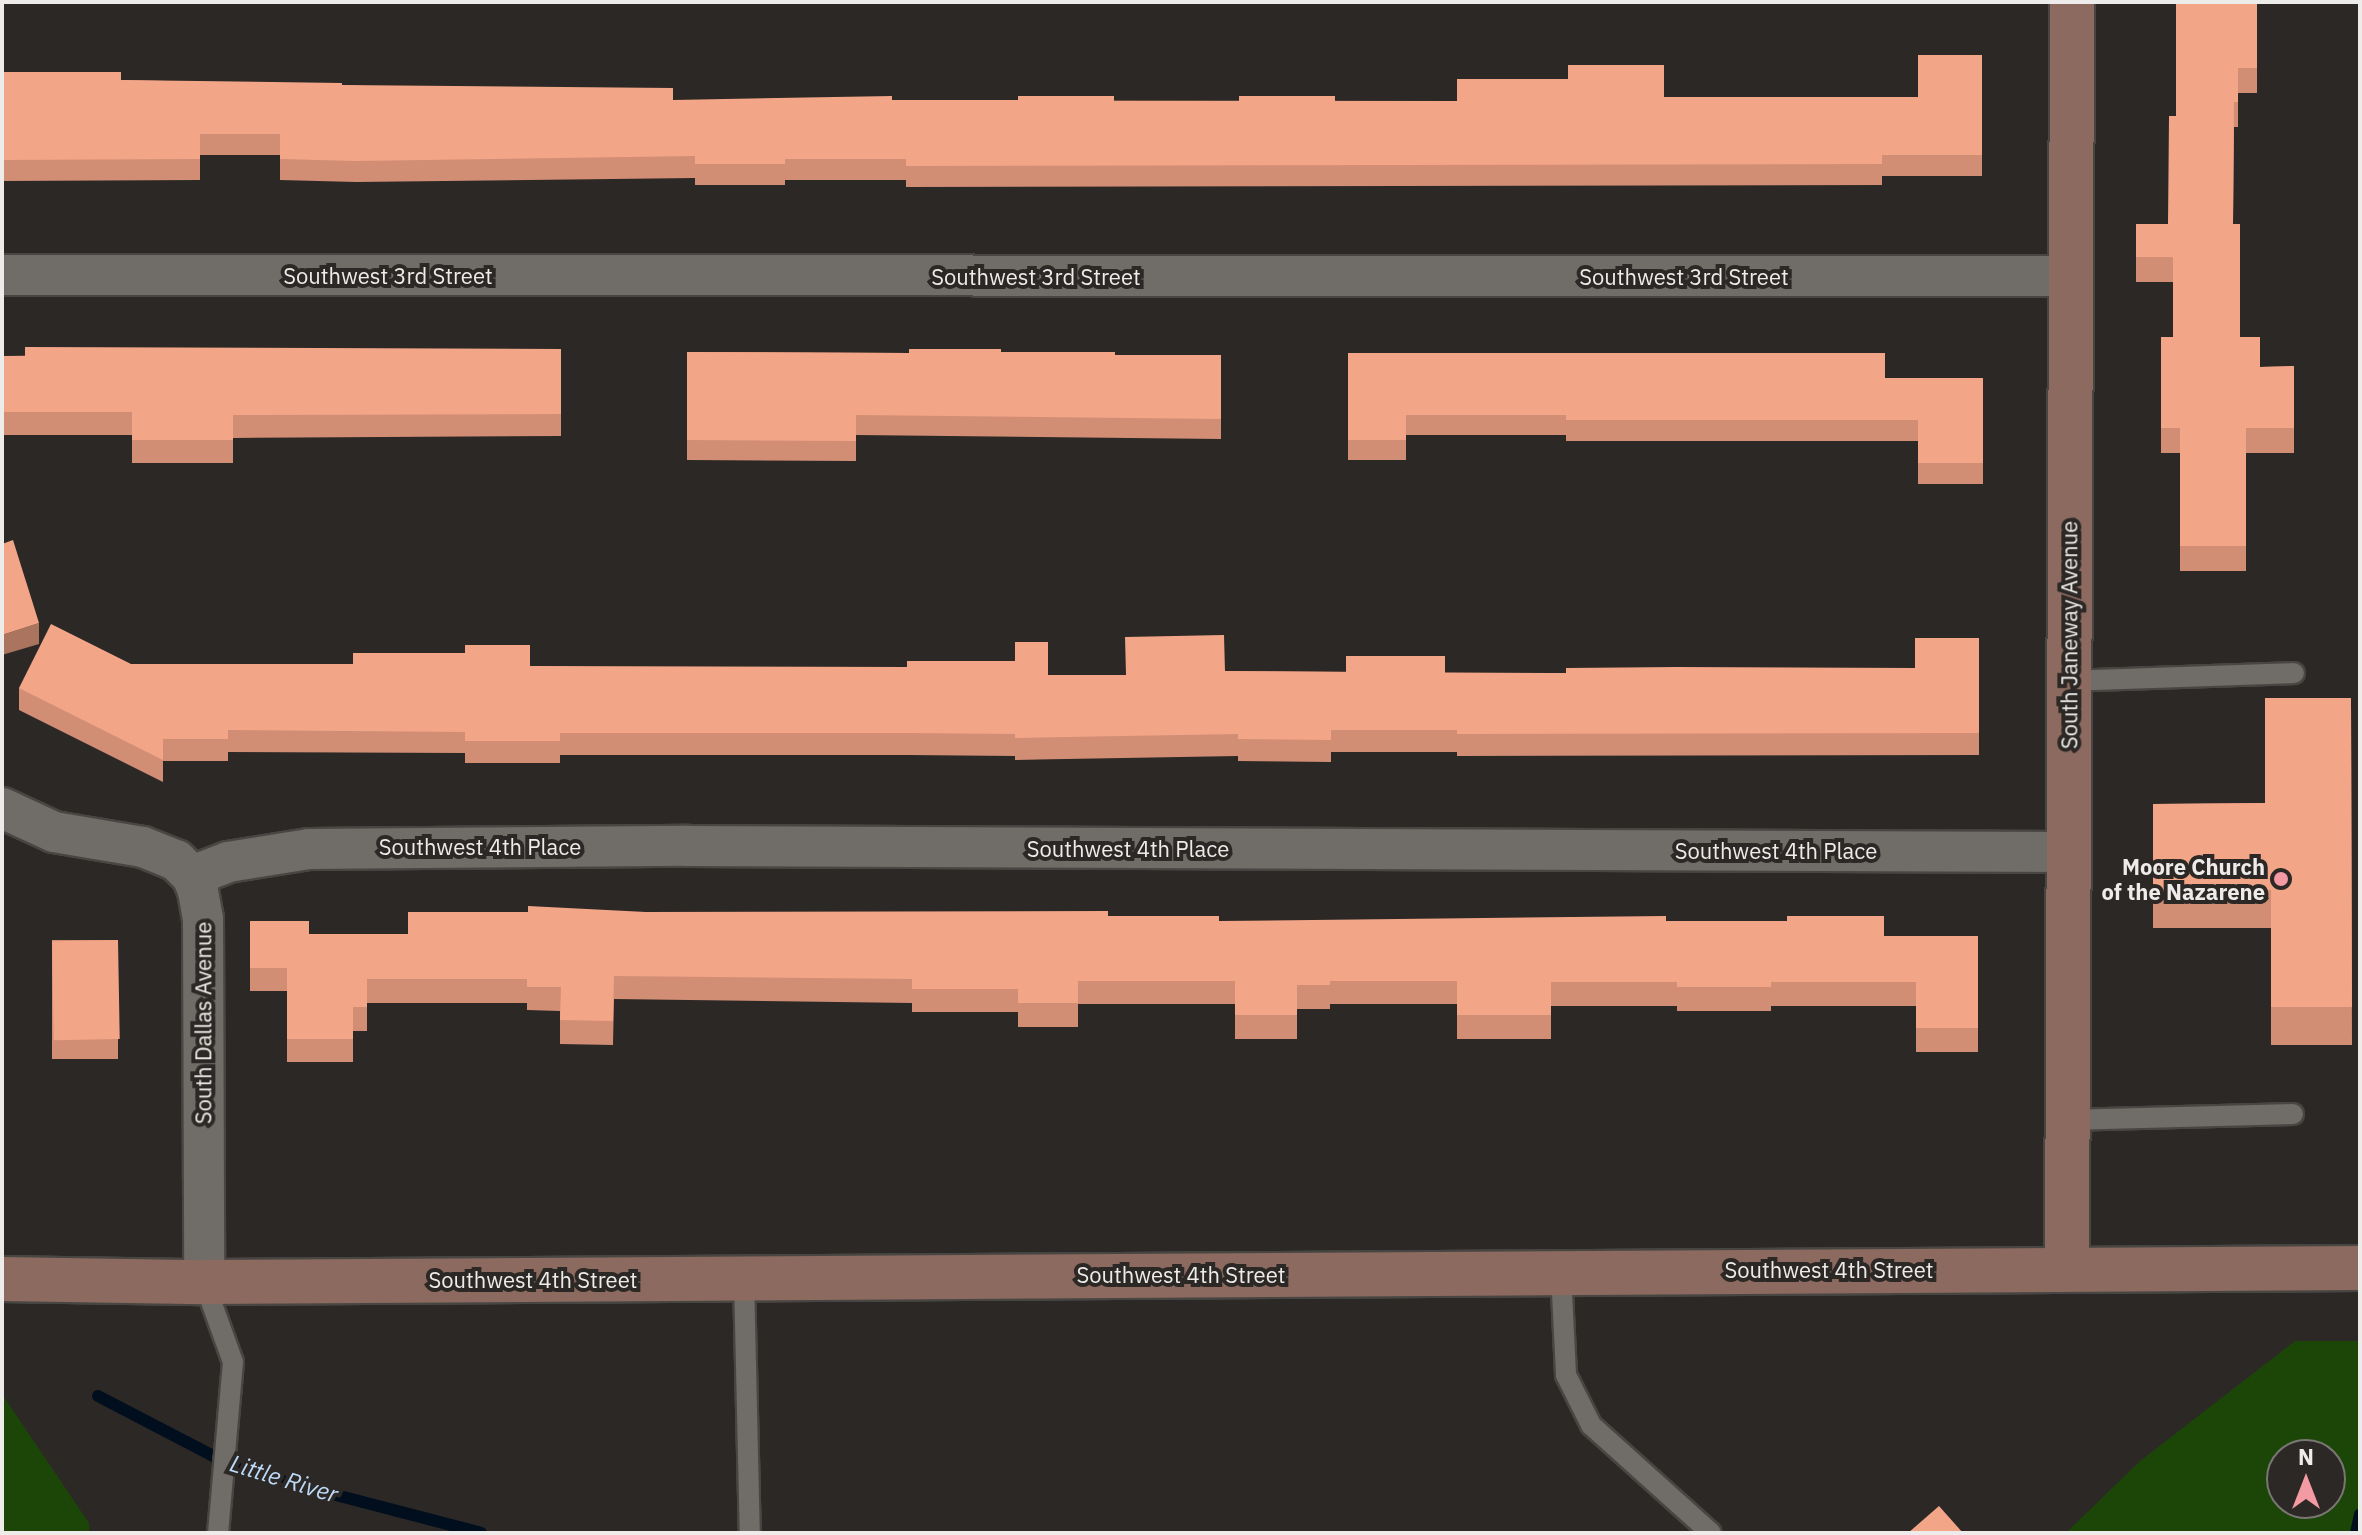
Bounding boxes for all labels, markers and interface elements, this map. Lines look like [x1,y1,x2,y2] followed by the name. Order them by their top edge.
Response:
[283,263,493,289] street label: Southwest 3rd Street
[931,264,1141,290] street label: Southwest 3rd Street
[1579,264,1789,290] street label: Southwest 3rd Street
[2056,521,2082,749] street label: South Janeway Avenue
[379,834,581,860] street label: Southwest 4th Place
[1027,836,1229,862] street label: Southwest 4th Place
[1675,838,1877,864] street label: Southwest 4th Place
[2102,853,2265,904] place label: Moore Church of the Nazarene
[2272,870,2290,888] marker: Moore Church of the Nazarene
[190,922,216,1124] street label: South Dallas Avenue
[1725,1257,1933,1283] street label: Southwest 4th Street
[1077,1262,1285,1288] street label: Southwest 4th Street
[429,1267,637,1293] street label: Southwest 4th Street
[2266,1439,2346,1519] north arrow
[2298,1442,2314,1471] text: N
[227,1449,341,1509] water label: Little River

